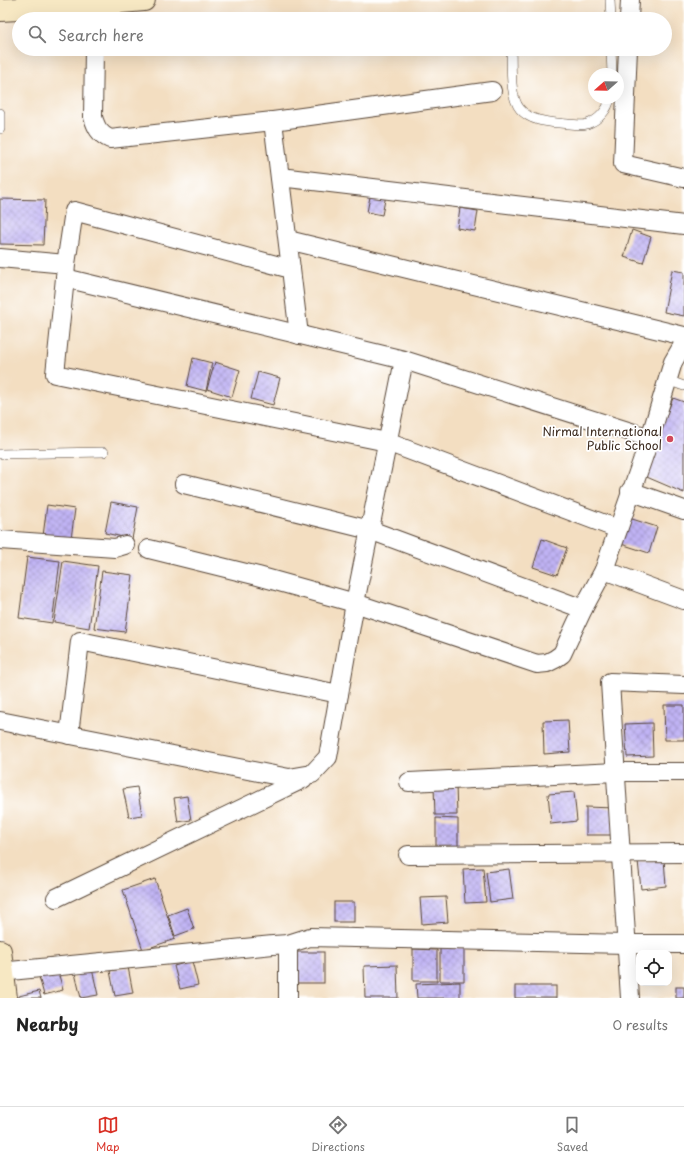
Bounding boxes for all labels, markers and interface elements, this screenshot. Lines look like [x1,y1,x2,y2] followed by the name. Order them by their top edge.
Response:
[12,12,672,56] search box
[26,23,48,45] icon: search
[58,23,144,46] text: Search here
[588,68,624,104] north arrow
[542,422,662,454] place label: Nirmal International Public School
[665,434,675,444] marker: Nirmal International Public School
[636,950,672,986] map controls
[636,950,672,986] button: locate
[16,1011,78,1037] text: Nearby
[613,1015,668,1034] text: 0 results
[96,1114,119,1155] tab: Map
[311,1114,365,1155] tab: Directions
[557,1114,588,1155] tab: Saved

